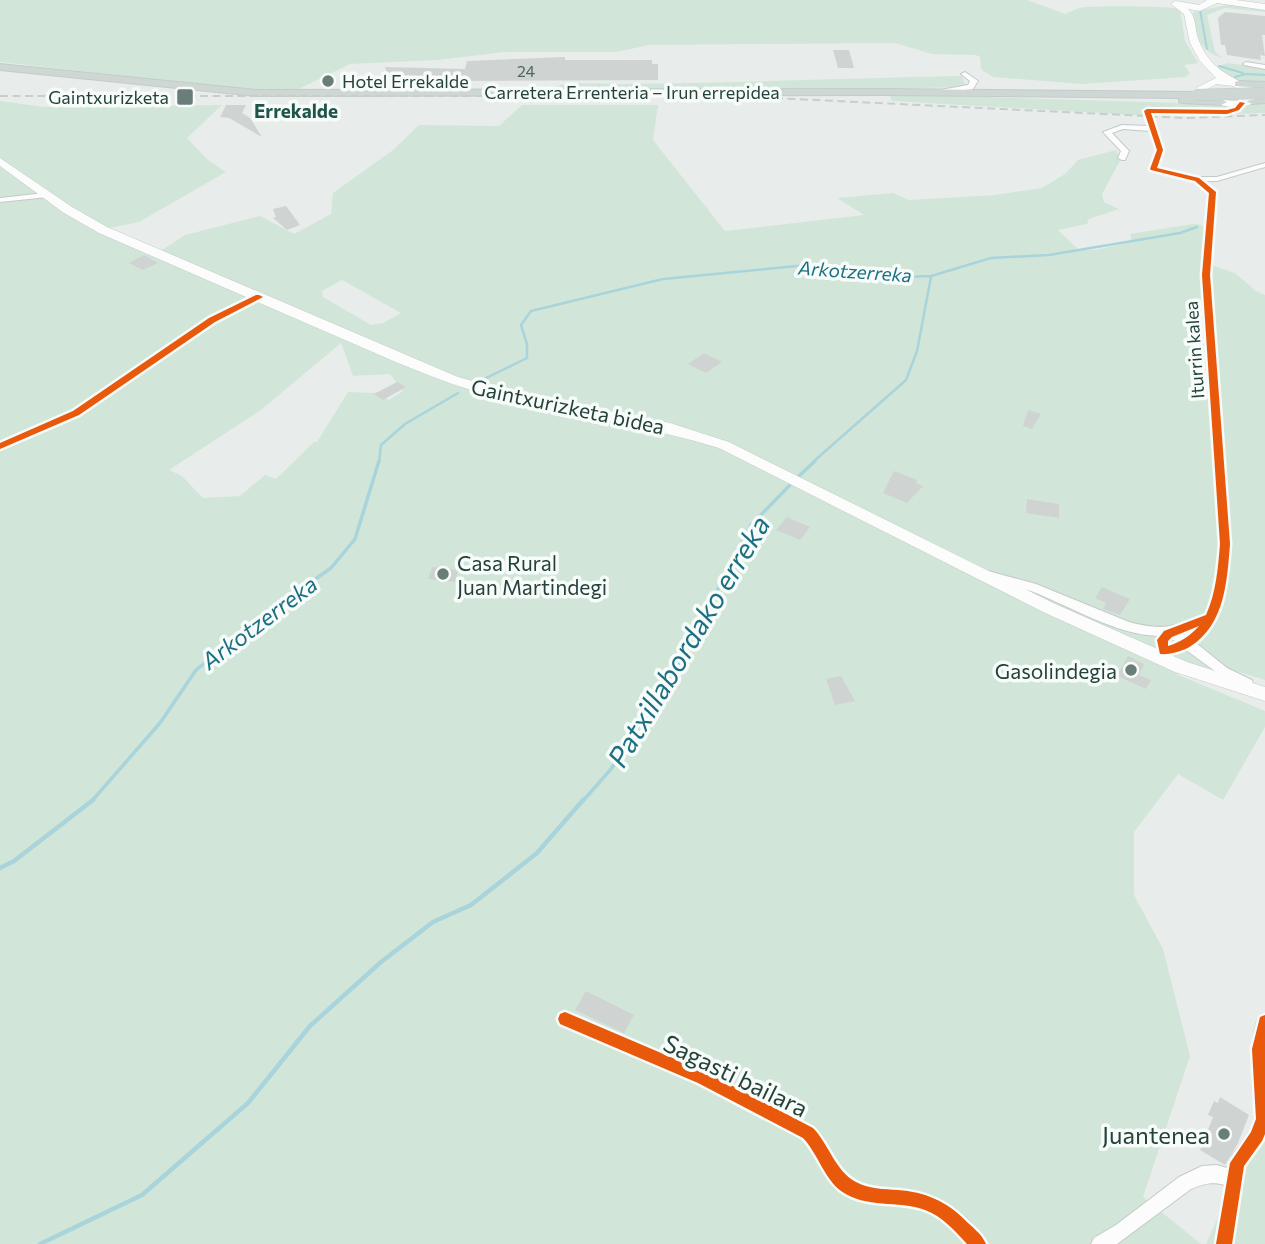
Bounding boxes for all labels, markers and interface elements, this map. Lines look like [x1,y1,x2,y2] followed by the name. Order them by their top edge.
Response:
[517,61,535,80] house number: 24
[342,70,469,92] place label: Hotel Errekalde
[320,73,336,89] marker: Hotel Errekalde
[484,81,780,103] street label: Carretera Errenteria – Irun errepidea
[48,86,169,108] place label: Gaintxurizketa
[175,87,195,107] marker: Gaintxurizketa
[254,99,338,122] district label: Errekalde
[796,255,913,286] water label: Arkotzerreka
[1180,300,1208,400] street label: Iturrin kalea
[469,373,667,439] street label: Gaintxurizketa bidea
[599,509,777,773] water label: Patxillabordako erreka
[457,550,607,599] place label: Casa Rural Juan Martindegi
[435,566,451,582] marker: Casa Rural Juan Martindegi
[195,569,322,675] water label: Arkotzerreka
[995,658,1117,683] place label: Gasolindegia
[1123,662,1139,678] marker: Gasolindegia
[659,1028,813,1122] street label: Sagasti bailara
[1102,1120,1210,1149] place label: Juantenea
[1216,1126,1232,1142] marker: Juantenea

